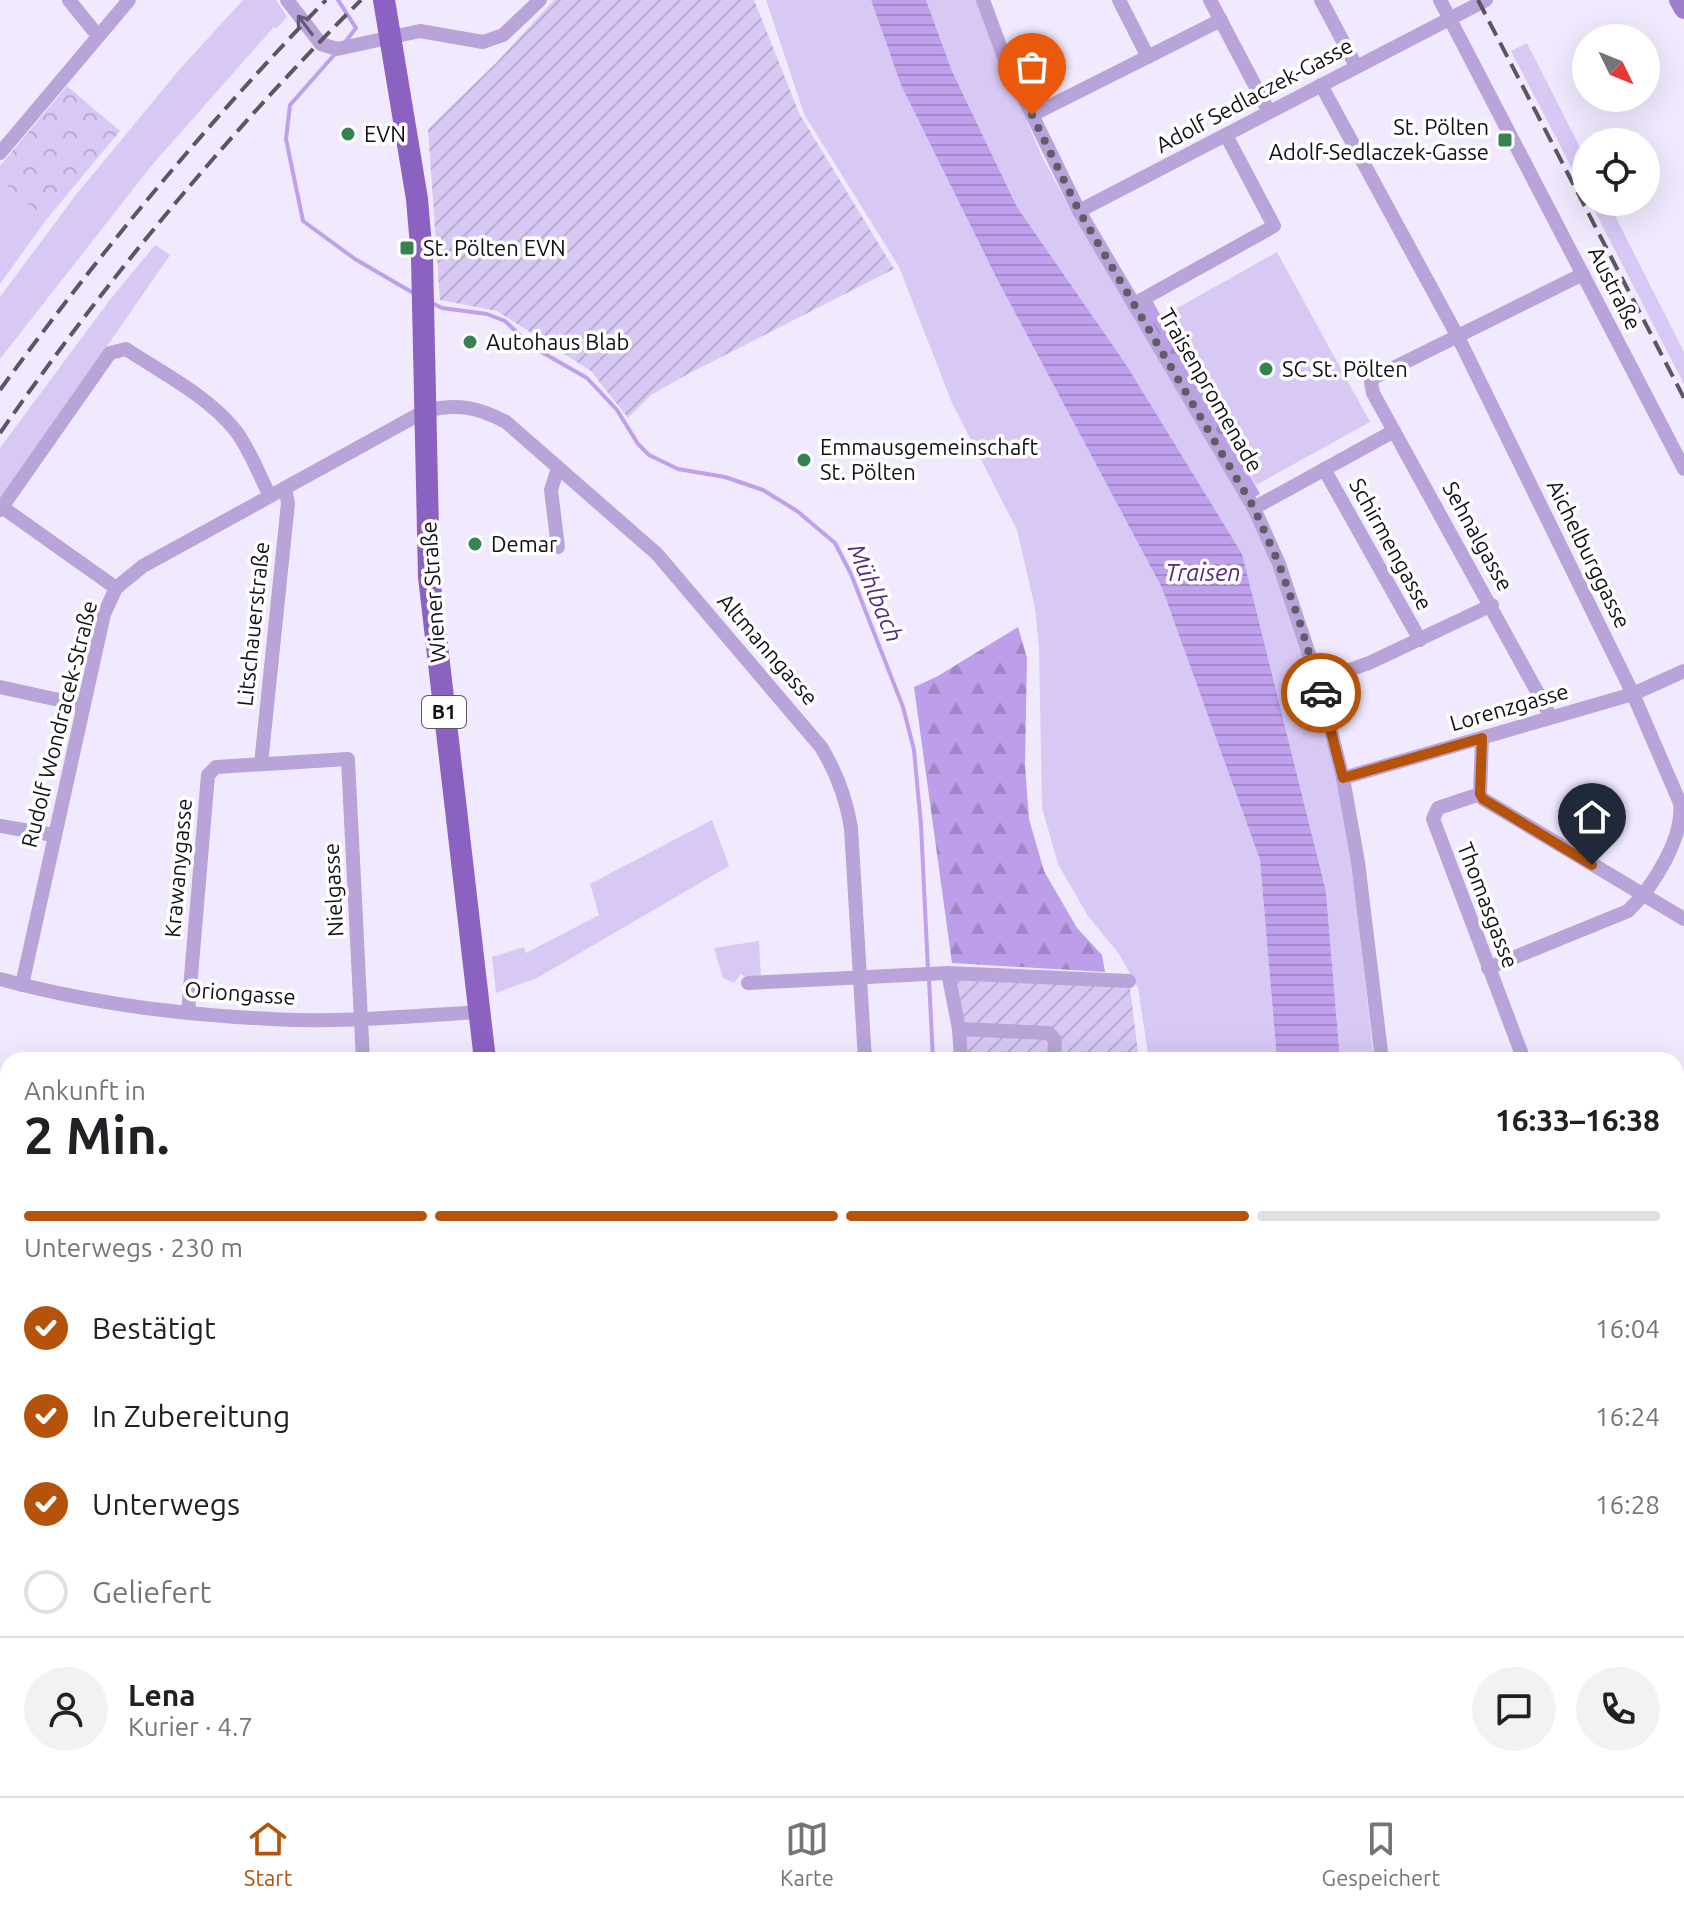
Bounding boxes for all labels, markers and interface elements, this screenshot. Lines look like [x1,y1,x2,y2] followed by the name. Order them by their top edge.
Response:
[297,15,314,37] one-way arrow
[1572,24,1660,112] north arrow
[1572,24,1660,216] map controls
[1151,32,1356,157] street label: Adolf Sedlaczek-Gasse
[998,33,1066,115] pin
[1010,45,1054,89] icon: bag
[1269,114,1489,164] place label: St. Pölten Adolf-Sedlaczek-Gasse
[364,121,406,146] place label: EVN
[339,125,357,143] marker: EVN
[1572,128,1660,216] button: locate
[1496,131,1514,149] marker: St. Pölten Adolf-Sedlaczek-Gasse
[423,235,566,260] place label: St. Pölten EVN
[398,239,416,257] marker: St. Pölten EVN
[1584,242,1647,334] street label: Austraße
[1154,303,1268,476] street label: Traisenpromenade
[486,329,629,354] place label: Autohaus Blab
[461,333,479,351] marker: Autohaus Blab
[1282,356,1408,381] place label: SC St. Pölten
[1257,360,1275,378] marker: SC St. Pölten
[820,434,1039,484] place label: Emmausgemeinschaft St. Pölten
[795,451,813,469] marker: Emmausgemeinschaft St. Pölten
[1345,473,1438,614] street label: Schirmengasse
[1543,476,1636,632] street label: Aichelburggasse
[1438,477,1519,595] street label: Sehnalgasse
[415,521,450,664] street label: Wiener Straße
[491,531,558,556] place label: Demar
[466,535,484,553] marker: Demar
[843,540,908,646] water label: Mühlbach
[231,541,274,707] street label: Litschauerstraße
[1165,559,1241,586] water label: Traisen
[713,588,824,709] street label: Altmanngasse
[16,598,101,850] street label: Rudolf Wondracek-Straße
[1281,653,1361,733] courier
[1299,671,1343,715] icon: car
[1447,678,1571,735] street label: Lorenzgasse
[422,696,466,728] road number: B1
[1558,783,1626,865] pin
[1570,795,1614,839] icon: home
[159,797,196,939] street label: Krawanygasse
[1453,838,1524,971] street label: Thomasgasse
[318,842,347,938] street label: Nielgasse
[184,976,296,1009] street label: Oriongasse
[24,1076,146,1105] text: Ankunft in
[1495,1103,1660,1137] text: 16:33–16:38
[24,1106,170,1164] text: 2 Min.
[24,1233,243,1262] text: Unterwegs · 230 m
[24,1306,68,1350] icon: check
[92,1311,216,1345] text: Bestätigt
[1595,1314,1660,1343] text: 16:04
[24,1394,68,1438] icon: check
[92,1399,290,1433] text: In Zubereitung
[1595,1402,1660,1431] text: 16:24
[24,1482,68,1526] icon: check
[92,1487,240,1521] text: Unterwegs
[1595,1490,1660,1519] text: 16:28
[92,1575,211,1609] text: Geliefert
[24,1667,108,1751] button: person
[1472,1667,1556,1751] button: chat
[1576,1667,1660,1751] button: phone
[128,1678,196,1712] text: Lena
[128,1712,253,1741] text: Kurier · 4.7
[244,1817,292,1890] tab: Start
[780,1817,834,1890] tab: Karte
[1322,1817,1440,1890] tab: Gespeichert

